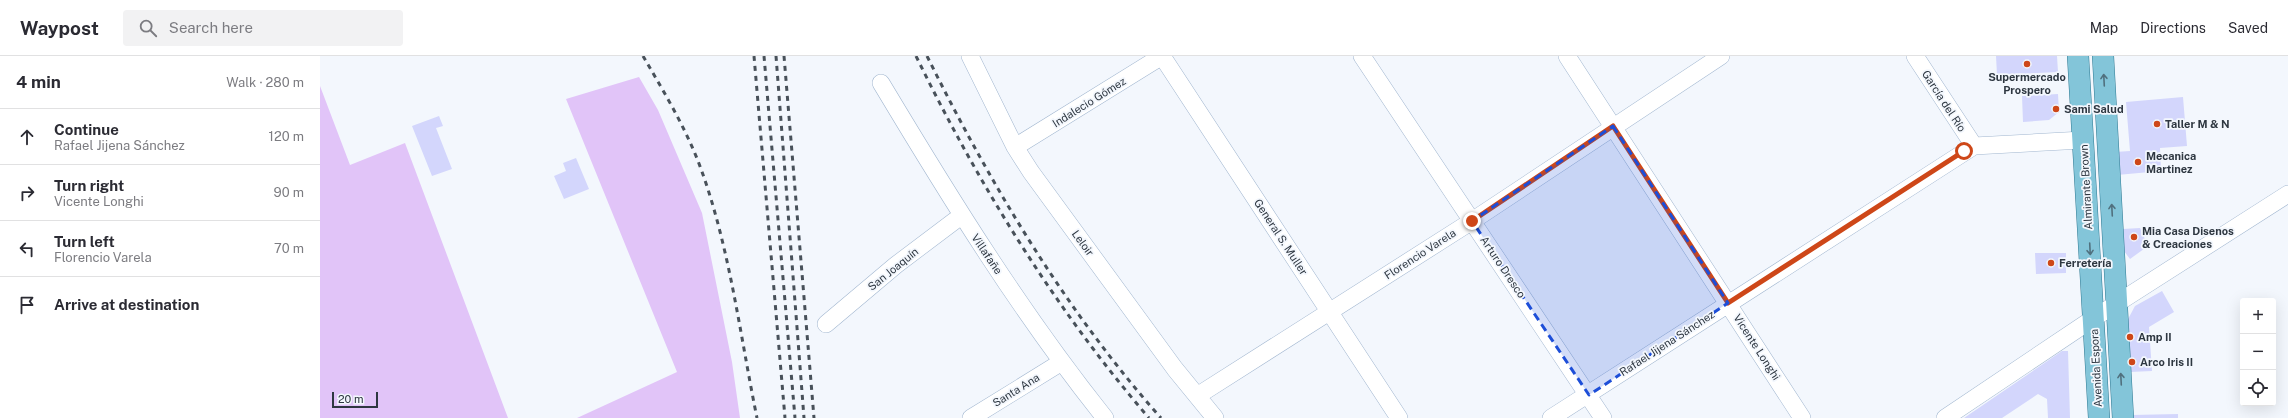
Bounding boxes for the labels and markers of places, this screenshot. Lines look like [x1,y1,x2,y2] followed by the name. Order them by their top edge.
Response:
[2022,59,2032,69] marker: Supermercado Prospero
[1988,71,2066,96] place label: Supermercado Prospero
[2064,103,2124,115] place label: Sami Salud
[2051,104,2061,114] marker: Sami Salud
[2165,118,2230,130] place label: Taller M & N
[2152,119,2162,129] marker: Taller M & N
[2146,150,2196,175] place label: Mecanica Martinez
[2133,157,2143,167] marker: Mecanica Martinez
[2142,225,2234,250] place label: Mia Casa Disenos & Creaciones
[2129,232,2139,242] marker: Mia Casa Disenos & Creaciones
[2059,257,2112,269] place label: Ferretería
[2046,258,2056,268] marker: Ferretería
[2138,331,2172,343] place label: Amp II
[2125,332,2135,342] marker: Amp II
[2140,356,2193,368] place label: Arco Iris II
[2127,357,2137,367] marker: Arco Iris II

